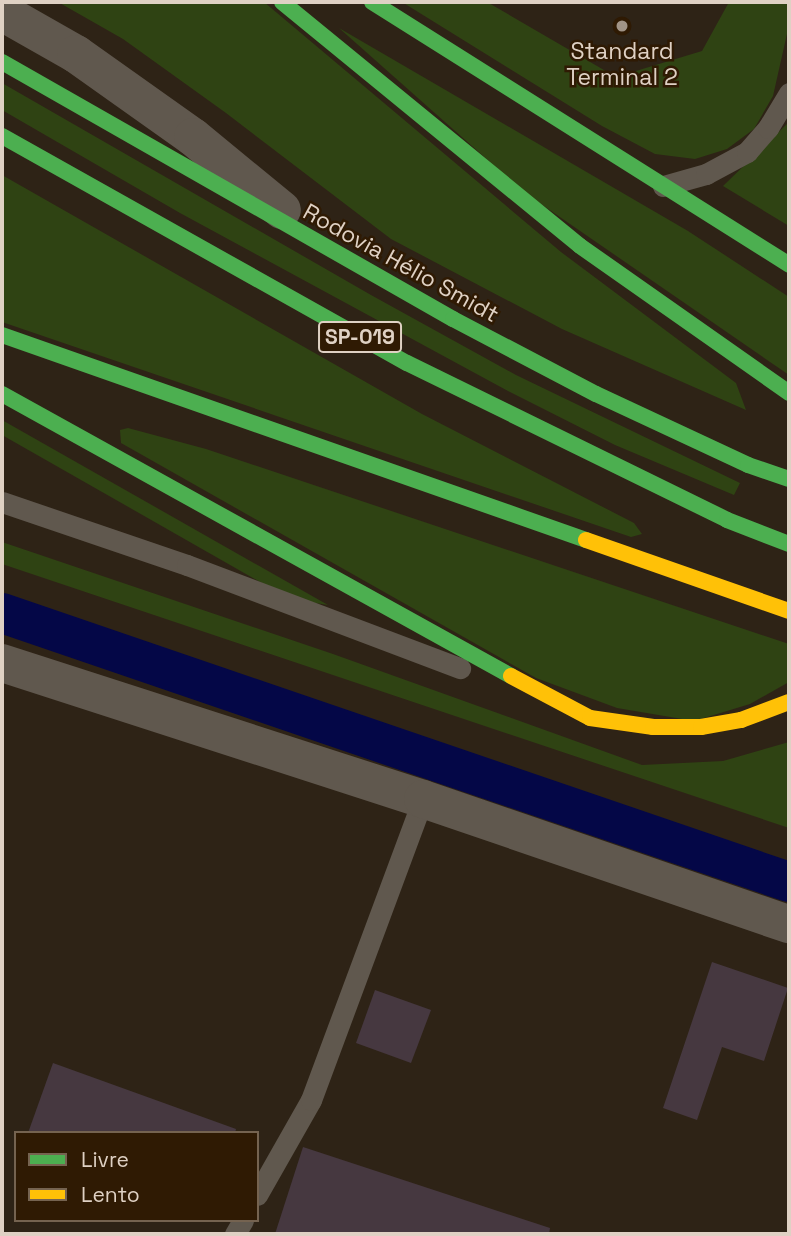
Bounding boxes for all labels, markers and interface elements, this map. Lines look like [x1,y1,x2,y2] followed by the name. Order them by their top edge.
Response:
[614,18,630,34] marker: Standard Terminal 2
[566,37,678,91] place label: Standard Terminal 2
[298,198,504,328] street label: Rodovia Hélio Smidt
[318,320,402,354] road number: SP-019
[14,1131,259,1222] legend
[81,1146,129,1173] text: Livre
[81,1181,140,1208] text: Lento

